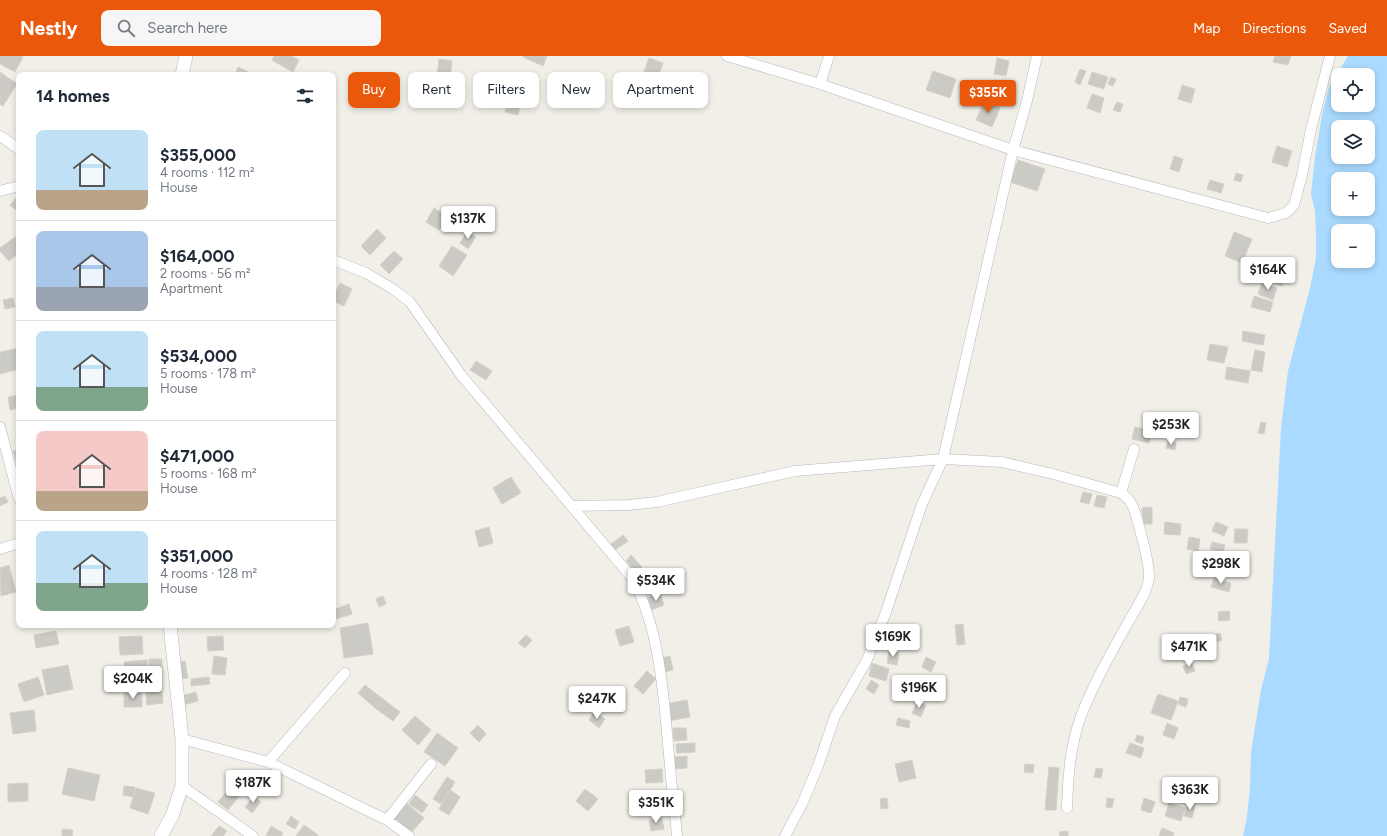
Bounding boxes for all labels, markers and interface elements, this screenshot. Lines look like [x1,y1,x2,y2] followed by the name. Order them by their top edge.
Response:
[101,10,381,46] search box
[20,17,77,40] text: Nestly
[115,17,137,39] icon: search
[147,19,227,37] text: Search here
[1193,20,1221,37] text: Map
[1243,20,1306,37] text: Directions
[1328,20,1367,37] text: Saved
[1331,68,1375,268] map controls
[1331,68,1375,112] button: locate
[348,72,400,108] chip: Buy
[408,72,465,108] chip: Rent
[473,72,539,108] chip: Filters
[547,72,605,108] chip: New
[613,72,708,108] chip: Apartment
[960,80,1016,114] pin: $355K
[294,85,316,107] icon: filters
[969,85,1007,100] text: $355K
[36,86,110,106] text: 14 homes
[1331,120,1375,164] button: layers
[160,145,236,165] text: $355,000
[68,146,116,194] icon: home
[160,165,255,180] text: 4 rooms · 112 m²
[1331,172,1375,216] button: +
[160,180,198,195] text: House
[440,206,496,240] pin: $137K
[450,211,486,226] text: $137K
[1331,224,1375,268] button: −
[160,246,235,266] text: $164,000
[68,247,116,295] icon: home
[1240,257,1296,291] pin: $164K
[1249,262,1287,277] text: $164K
[160,266,251,281] text: 2 rooms · 56 m²
[160,281,223,296] text: Apartment
[160,346,237,366] text: $534,000
[68,347,116,395] icon: home
[160,366,256,381] text: 5 rooms · 178 m²
[160,381,198,396] text: House
[1143,412,1199,446] pin: $253K
[1152,417,1190,432] text: $253K
[160,446,234,466] text: $471,000
[68,447,116,495] icon: home
[160,466,257,481] text: 5 rooms · 168 m²
[160,481,198,496] text: House
[160,546,233,566] text: $351,000
[68,547,116,595] icon: home
[1193,551,1249,585] pin: $298K
[1202,556,1240,571] text: $298K
[160,566,257,581] text: 4 rooms · 128 m²
[628,568,684,602] pin: $534K
[637,573,675,588] text: $534K
[160,581,198,596] text: House
[865,624,921,658] pin: $169K
[875,629,911,644] text: $169K
[1161,634,1217,668] pin: $471K
[1171,639,1207,654] text: $471K
[105,666,161,700] pin: $204K
[113,671,153,686] text: $204K
[891,675,947,709] pin: $196K
[901,680,937,695] text: $196K
[569,686,625,720] pin: $247K
[578,691,616,706] text: $247K
[225,770,281,804] pin: $187K
[235,775,271,790] text: $187K
[1162,777,1218,811] pin: $363K
[1171,782,1209,797] text: $363K
[628,790,684,824] pin: $351K
[638,795,674,810] text: $351K

